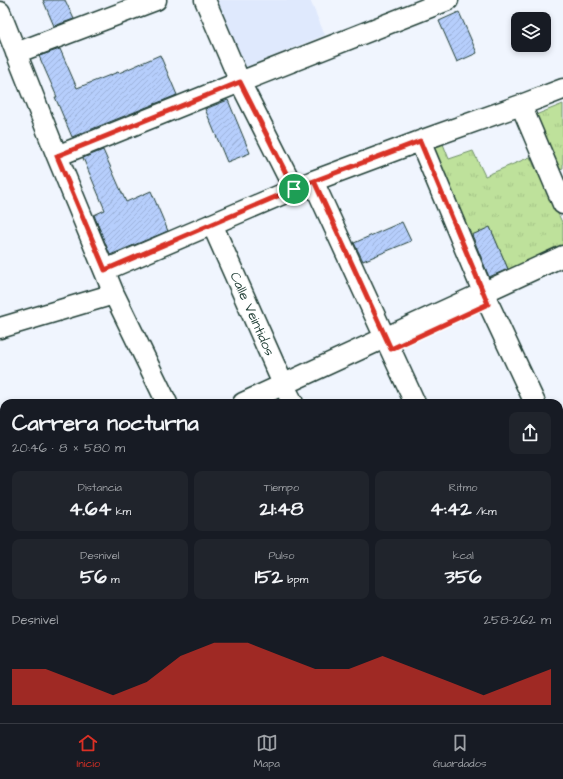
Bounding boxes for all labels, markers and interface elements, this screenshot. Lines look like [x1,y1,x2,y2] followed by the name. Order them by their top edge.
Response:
[511,12,551,52] map controls
[511,12,551,52] button: layers
[277,172,311,206] pin
[283,178,305,200] icon: arrive
[225,269,279,359] street label: Calle Veintidos
[12,408,199,439] text: Carrera nocturna
[509,412,551,454] button: share
[12,439,125,457] text: 20:46 · 8 × 580 m
[78,480,122,495] text: Distancia
[264,480,299,495] text: Tiempo
[449,480,478,495] text: Ritmo
[69,495,111,523] text: 4.64
[260,495,303,523] text: 21:48
[430,495,472,523] text: 4:42
[111,504,131,519] text: km
[472,504,497,519] text: /km
[80,548,119,563] text: Desnivel
[268,548,295,563] text: Pulso
[453,548,474,563] text: kcal
[80,563,107,591] text: 56
[255,563,283,591] text: 152
[445,563,482,591] text: 356
[107,572,120,587] text: m
[283,572,308,587] text: bpm
[12,611,58,629] text: Desnivel
[484,611,551,629] text: 258–262 m
[77,732,100,771] tab: Inicio
[253,732,280,771] tab: Mapa
[433,732,486,771] tab: Guardados

